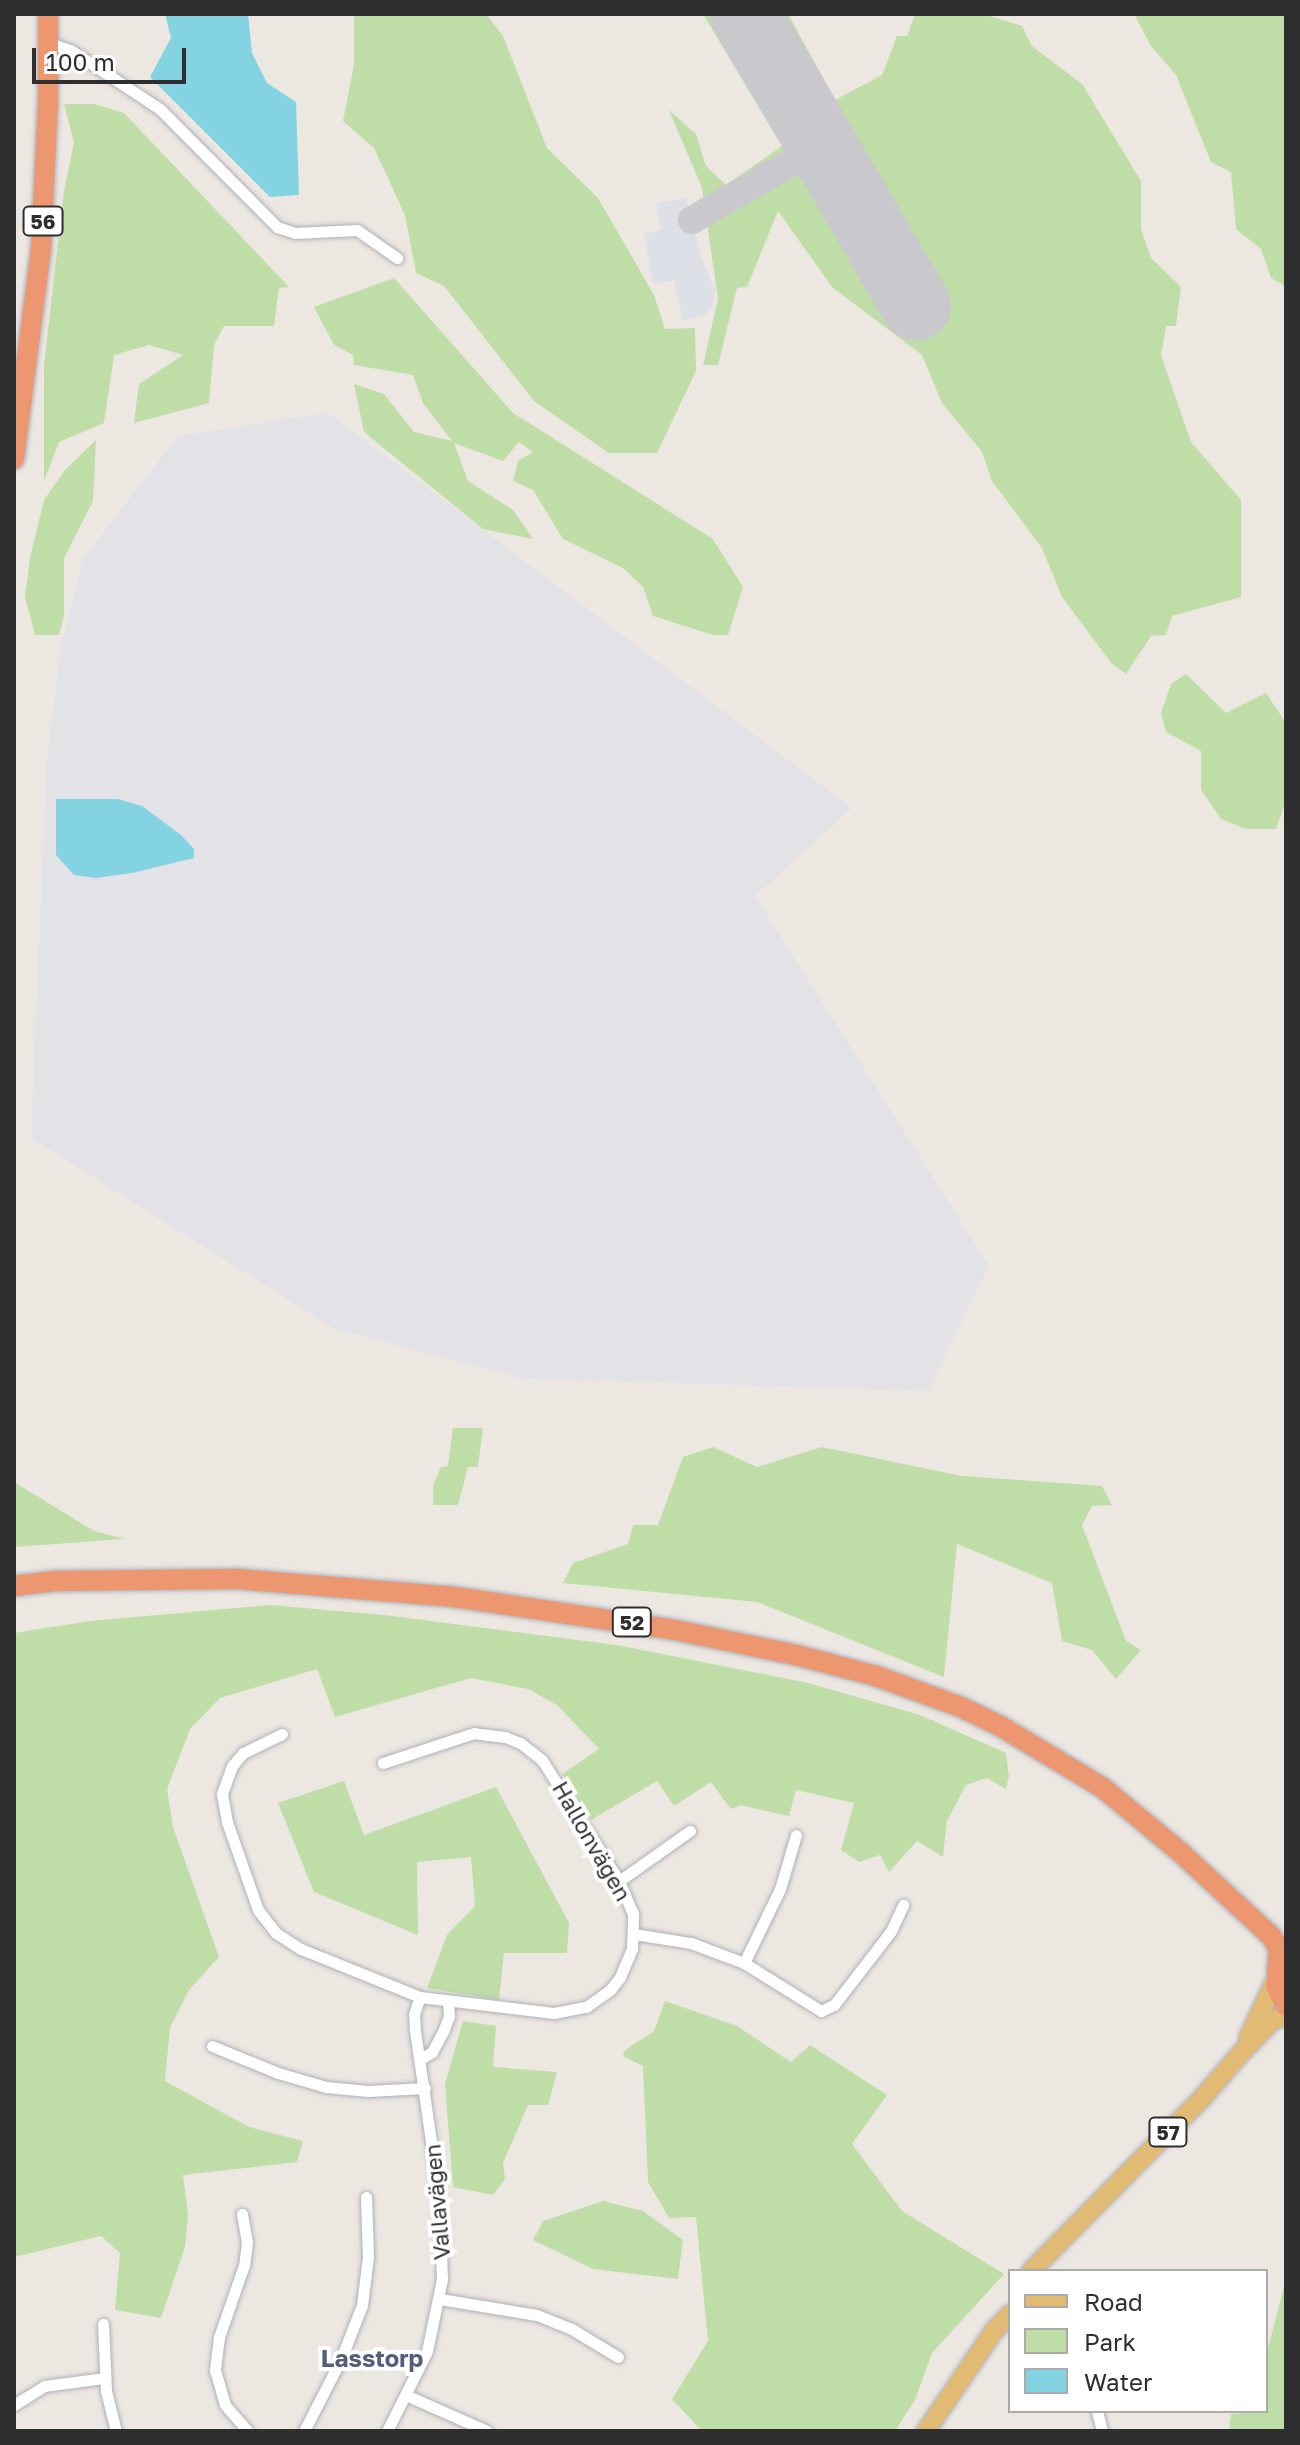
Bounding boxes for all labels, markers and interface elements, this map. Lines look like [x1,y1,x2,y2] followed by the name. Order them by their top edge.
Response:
[36,32,190,82] scale bar
[46,47,115,76] text: 100 m
[21,205,65,237] road number: 56
[610,1606,654,1638] road number: 52
[547,1777,637,1905] street label: Hallonvägen
[1148,2116,1188,2148] road number: 57
[419,2143,455,2261] street label: Vallavägen
[1008,2269,1268,2413] legend
[1084,2287,1143,2316] text: Road
[1084,2327,1136,2356] text: Park
[321,2344,423,2372] district label: Lasstorp
[1084,2367,1152,2396] text: Water

